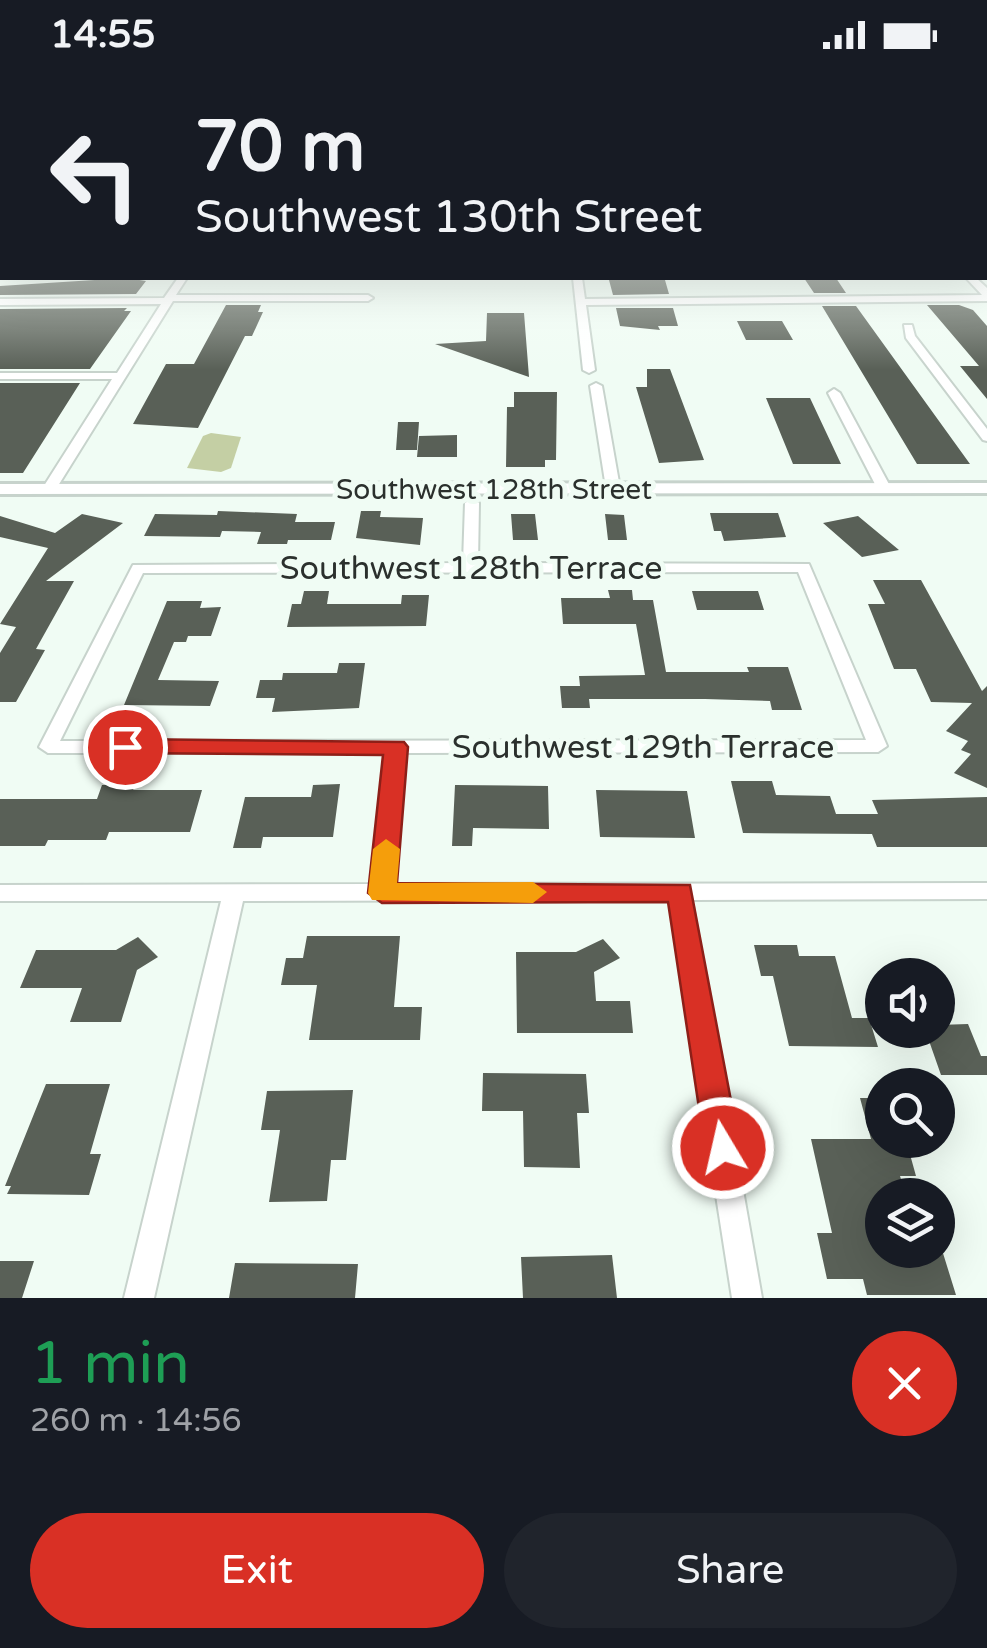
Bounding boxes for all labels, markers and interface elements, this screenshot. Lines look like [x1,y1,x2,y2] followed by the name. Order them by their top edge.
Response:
[50,12,155,58] text: 14:55
[195,106,365,190] text: 70 m
[30,110,160,240] icon: left
[195,191,702,245] text: Southwest 130th Street
[336,473,652,507] street label: Southwest 128th Street
[280,550,662,588] street label: Southwest 128th Terrace
[83,705,168,790] pin
[98,720,153,775] icon: arrive
[452,729,834,767] street label: Southwest 129th Terrace
[865,958,955,1268] map controls
[865,958,955,1048] button: sound
[865,1068,955,1158] button: search
[671,1096,775,1200] position arrow
[865,1178,955,1268] button: layers
[30,1328,190,1400] text: 1 min
[852,1331,957,1436] button: close
[30,1402,242,1440] text: 260 m · 14:56
[30,1513,484,1628] button: Exit
[504,1513,957,1628] button: Share

